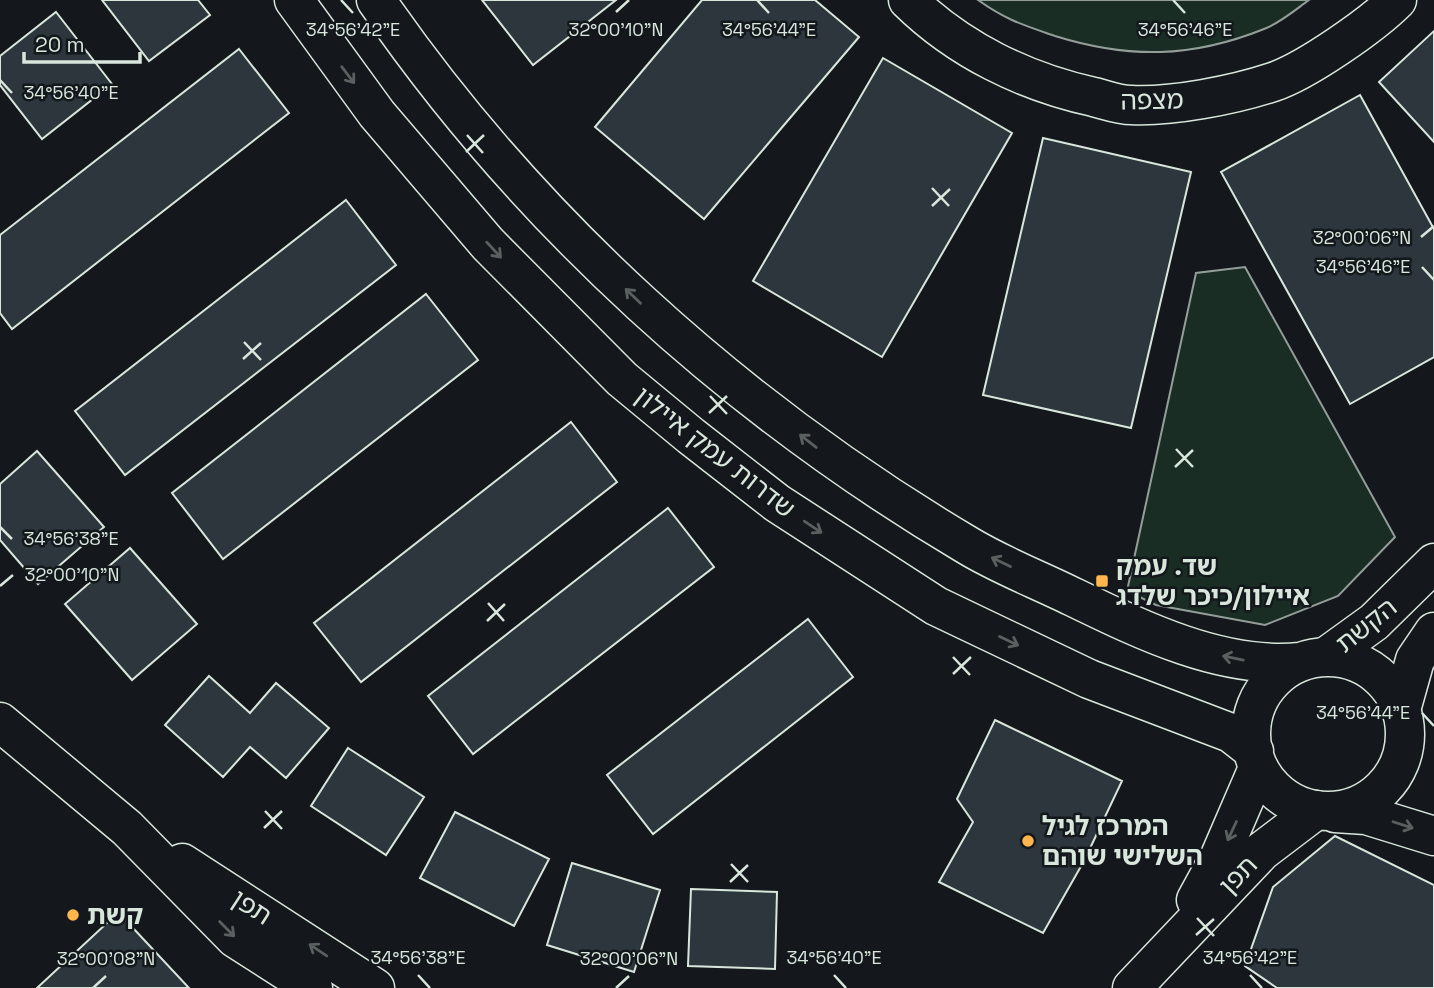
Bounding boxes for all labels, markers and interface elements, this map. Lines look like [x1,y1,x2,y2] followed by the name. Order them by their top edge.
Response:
[306,18,400,41] text: 34°56'42"E
[569,18,663,41] text: 32°00'10"N
[722,18,816,41] text: 34°56'44"E
[1138,18,1232,41] text: 34°56'46"E
[24,21,140,65] scale bar
[35,31,85,58] text: 20 m
[341,66,356,84] one-way arrow
[23,81,119,104] text: 34°56'40"E
[1120,82,1184,118] street label: מצפה
[1313,226,1411,249] text: 32°00'06"N
[485,241,502,258] one-way arrow
[1316,255,1410,278] text: 34°56'46"E
[625,287,642,304] one-way arrow
[628,379,802,525] street label: שדרות עמק איילון
[799,434,817,449] one-way arrow
[803,520,822,534] one-way arrow
[23,527,119,550] text: 34°56'38"E
[1116,549,1310,613] place label: שד. עמק איילון/כיכר שלדג
[991,554,1012,568] one-way arrow
[25,563,119,586] text: 32°00'10"N
[1094,573,1110,589] marker: שד. עמק איילון/כיכר שלדג
[1328,590,1404,660] street label: הקשת
[998,634,1019,648] one-way arrow
[1222,650,1245,664] one-way arrow
[1316,701,1410,724] text: 34°56'44"E
[1042,809,1203,873] place label: המרכז לגיל השלישי שוהם
[1392,819,1414,832] one-way arrow
[1224,820,1238,841] one-way arrow
[1020,833,1036,849] marker: המרכז לגיל השלישי שוהם
[1211,848,1265,902] street label: תפן
[225,881,279,933] street label: תפן
[87,898,143,932] place label: קשת
[65,907,81,923] marker: קשת
[218,920,235,937] one-way arrow
[309,943,328,958] one-way arrow
[370,946,466,969] text: 34°56'38"E
[786,946,882,969] text: 34°56'40"E
[1203,946,1297,969] text: 34°56'42"E
[57,947,155,970] text: 32°00'08"N
[580,947,678,970] text: 32°00'06"N

